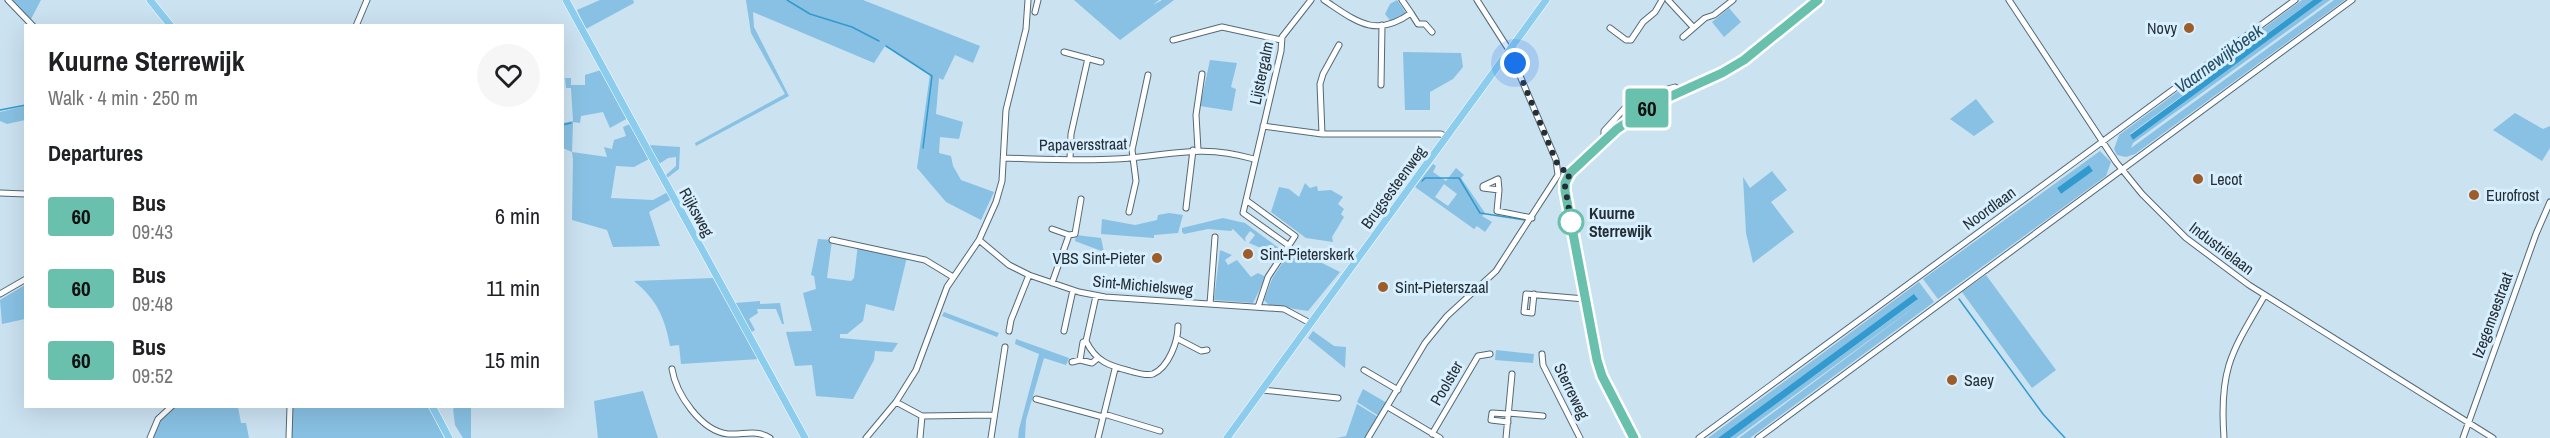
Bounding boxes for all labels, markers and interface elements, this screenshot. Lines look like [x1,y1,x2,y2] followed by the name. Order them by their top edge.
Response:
[2147,17,2177,39] place label: Novy
[2169,18,2268,99] water label: Vaarnewijkbeek
[2182,21,2196,35] marker: Novy
[1244,39,1278,107] street label: Lijstergalm
[48,42,245,80] text: Kuurne Sterrewijk
[477,44,540,107] button: heart
[1500,48,1530,78] your location
[48,84,198,111] text: Walk · 4 min · 250 m
[1620,88,1674,128] line badge: 60
[1637,94,1657,123] text: 60
[1039,132,1128,156] street label: Papaversstraat
[48,138,143,168] text: Departures
[1355,140,1431,233] street label: Brugsesteenweg
[2210,168,2242,190] place label: Lecot
[2191,172,2205,186] marker: Lecot
[1958,181,2020,235] street label: Noordlaan
[674,183,720,241] street label: Rijksweg
[2486,184,2540,206] place label: Eurofrost
[132,188,166,218] text: Bus
[2467,188,2481,202] marker: Eurofrost
[495,201,540,231] text: 6 min
[71,202,91,231] text: 60
[1589,202,1652,242] place label: Kuurne Sterrewijk
[1558,209,1584,235] marker: Kuurne Sterrewijk
[2185,216,2259,280] street label: Industrielaan
[132,218,173,245] text: 09:43
[1260,243,1355,265] place label: Sint-Pieterskerk
[1052,247,1146,269] place label: VBS Sint-Pieter
[1241,247,1255,261] marker: Sint-Pieterskerk
[1150,251,1164,265] marker: VBS Sint-Pieter
[132,260,166,290] text: Bus
[2466,269,2518,361] street label: Izegemsestraat
[1092,270,1195,300] street label: Sint-Michielsweg
[486,273,540,303] text: 11 min
[71,274,91,303] text: 60
[1395,276,1488,298] place label: Sint-Pieterszaal
[1376,280,1390,294] marker: Sint-Pieterszaal
[132,290,173,317] text: 09:48
[132,332,166,362] text: Bus
[485,345,540,375] text: 15 min
[71,346,91,375] text: 60
[1424,356,1468,409] street label: Poolster
[1549,359,1595,423] street label: Sterreweg
[132,362,173,389] text: 09:52
[1964,369,1994,391] place label: Saey
[1945,373,1959,387] marker: Saey

